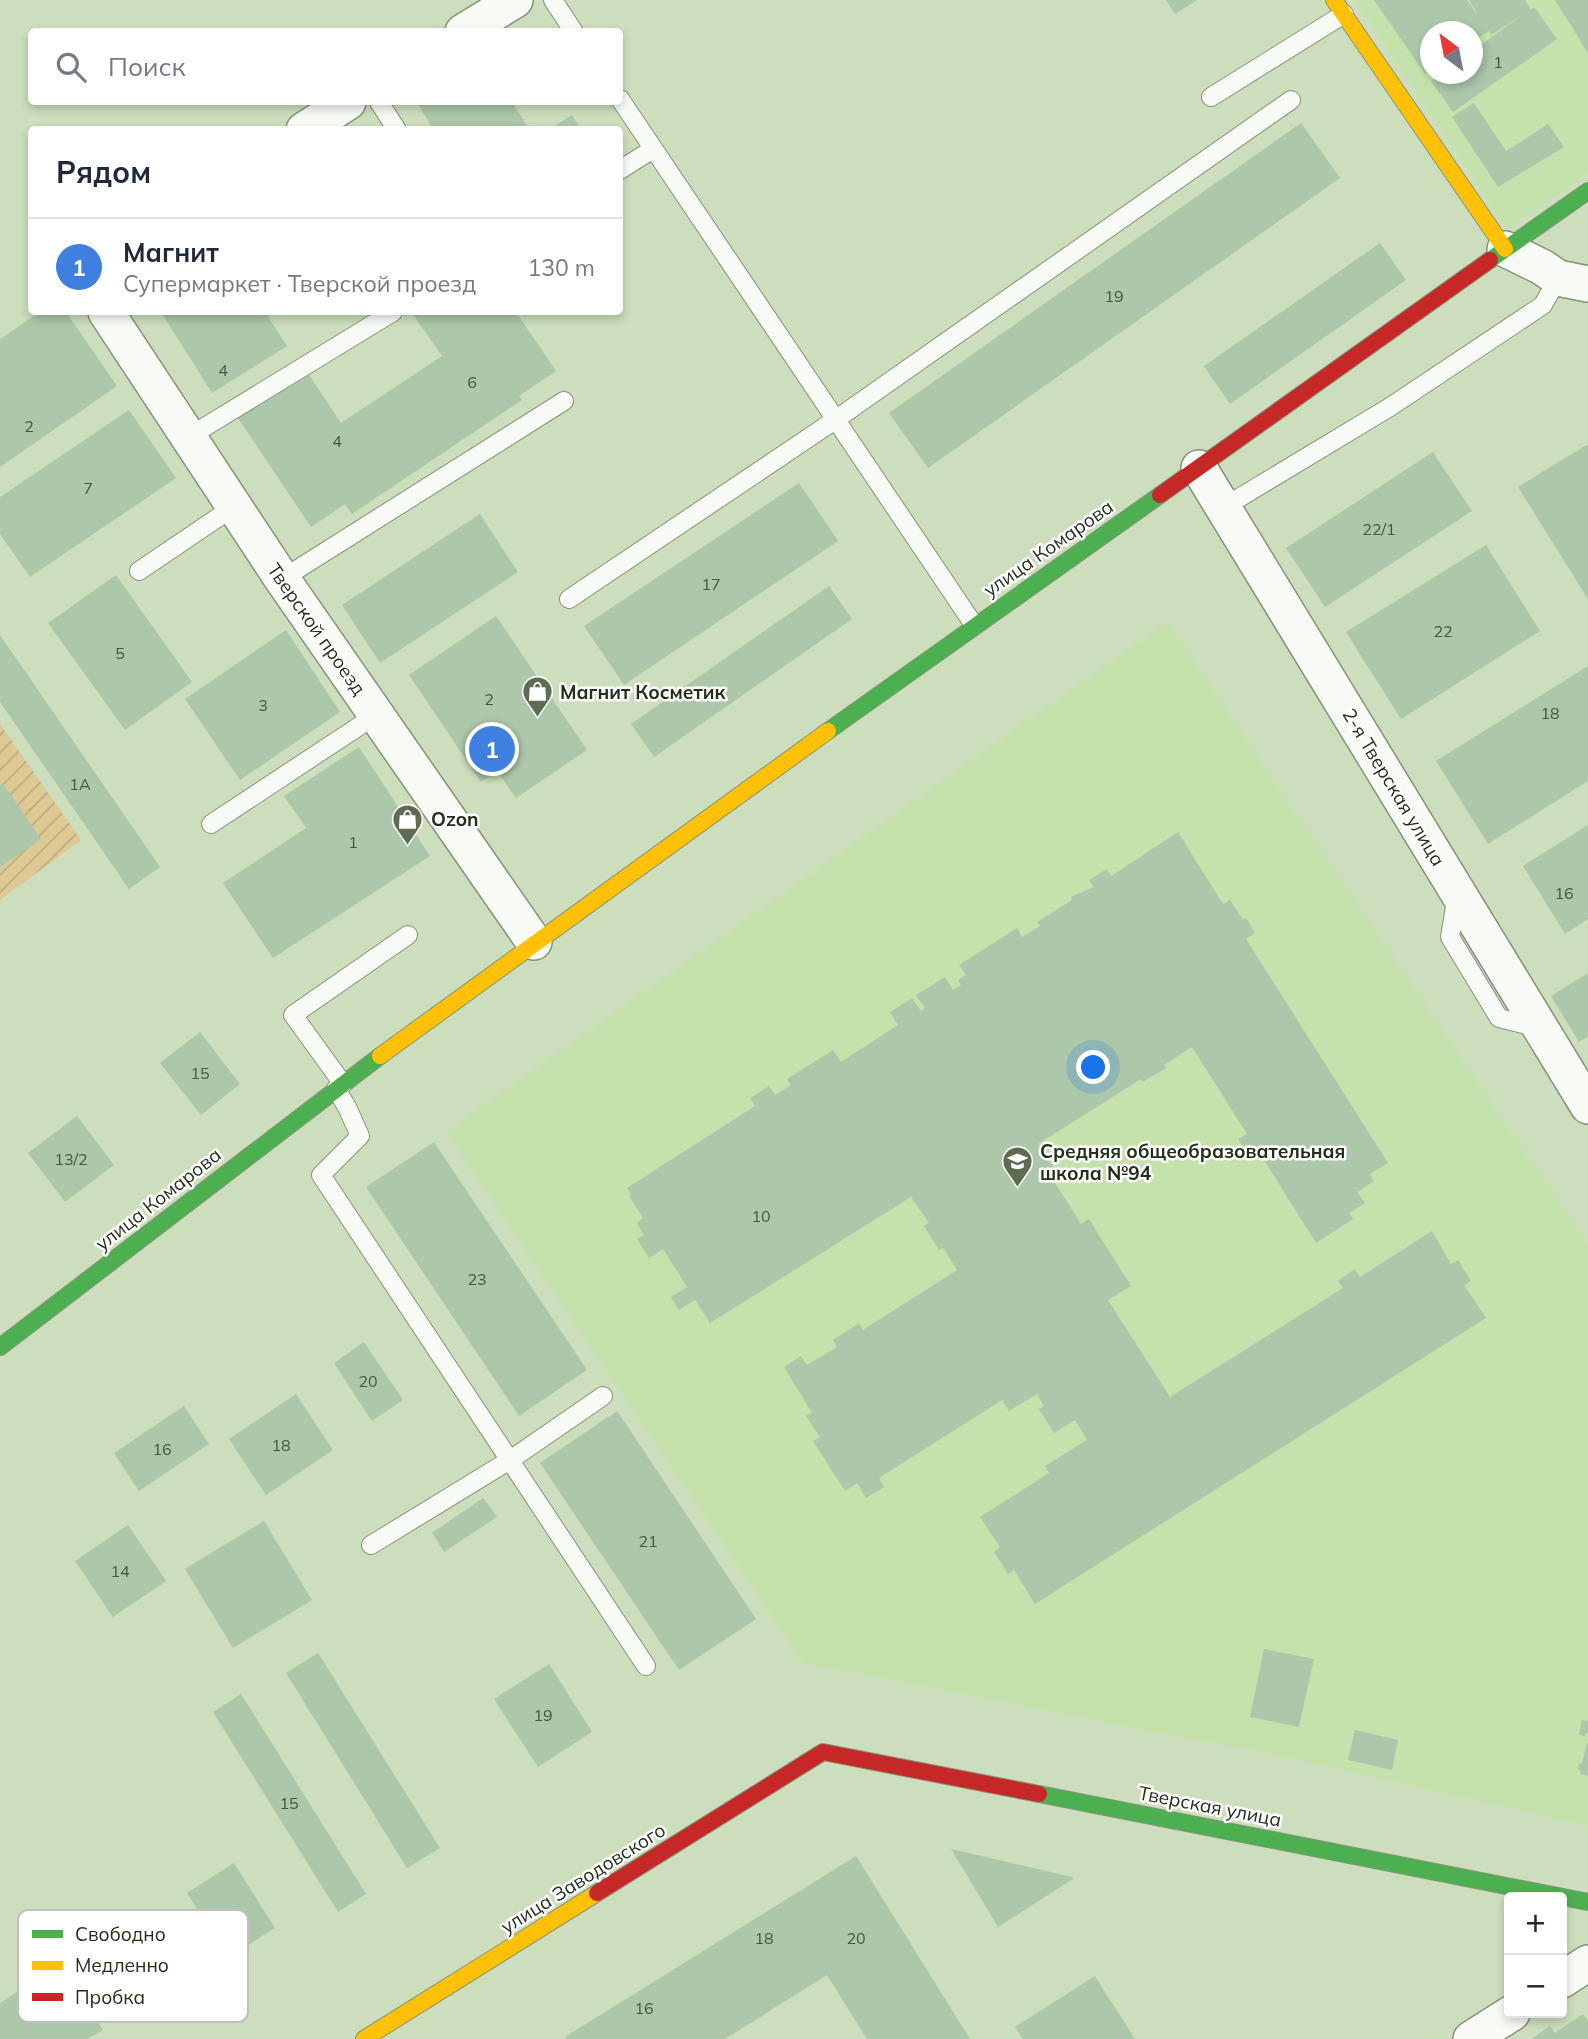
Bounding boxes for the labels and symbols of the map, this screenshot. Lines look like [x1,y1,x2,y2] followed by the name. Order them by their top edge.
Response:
[1420,21,1483,84] north arrow
[1493,52,1503,72] house number: 1
[1104,286,1124,306] house number: 19
[218,360,228,380] house number: 4
[467,372,477,392] house number: 6
[24,416,34,436] house number: 2
[332,431,342,451] house number: 4
[83,478,93,498] house number: 7
[978,494,1118,602] street label: улица Комарова
[1362,519,1396,539] house number: 22/1
[263,558,372,700] street label: Тверской проезд
[701,574,721,594] house number: 17
[1433,621,1453,641] house number: 22
[115,643,125,663] house number: 5
[520,675,554,719] shop icon: Магнит Косметик
[560,680,725,704] place label: Магнит Косметик
[484,689,494,709] house number: 2
[258,695,268,715] house number: 3
[1540,703,1560,723] house number: 18
[1337,704,1451,870] street label: 2-я Тверская улица
[469,723,515,775] pin: 1
[69,774,91,794] house number: 1А
[391,802,425,846] shop icon: Ozon
[431,807,478,831] place label: Ozon
[348,832,358,852] house number: 1
[1554,883,1574,903] house number: 16
[1076,1050,1110,1084] your location
[190,1063,210,1083] house number: 15
[1040,1139,1345,1185] place label: Средняя общеобразовательная школа №94
[90,1142,226,1256] street label: улица Комарова
[1000,1145,1034,1189] school or university icon: Средняя общеобразовательная школа №94
[54,1149,88,1169] house number: 13/2
[751,1206,771,1226] house number: 10
[467,1269,487,1289] house number: 23
[358,1371,378,1391] house number: 20
[271,1435,291,1455] house number: 18
[152,1439,172,1459] house number: 16
[638,1531,658,1551] house number: 21
[110,1561,130,1581] house number: 14
[533,1705,553,1725] house number: 19
[1137,1780,1283,1832] street label: Тверская улица
[279,1793,299,1813] house number: 15
[496,1818,670,1938] street label: улица Заводовского
[18,1910,248,2022] legend
[75,1922,166,1946] text: Свободно
[754,1928,774,1948] house number: 18
[846,1928,866,1948] house number: 20
[75,1953,169,1977] text: Медленно
[75,1985,145,2009] text: Пробка
[634,1998,654,2018] house number: 16

